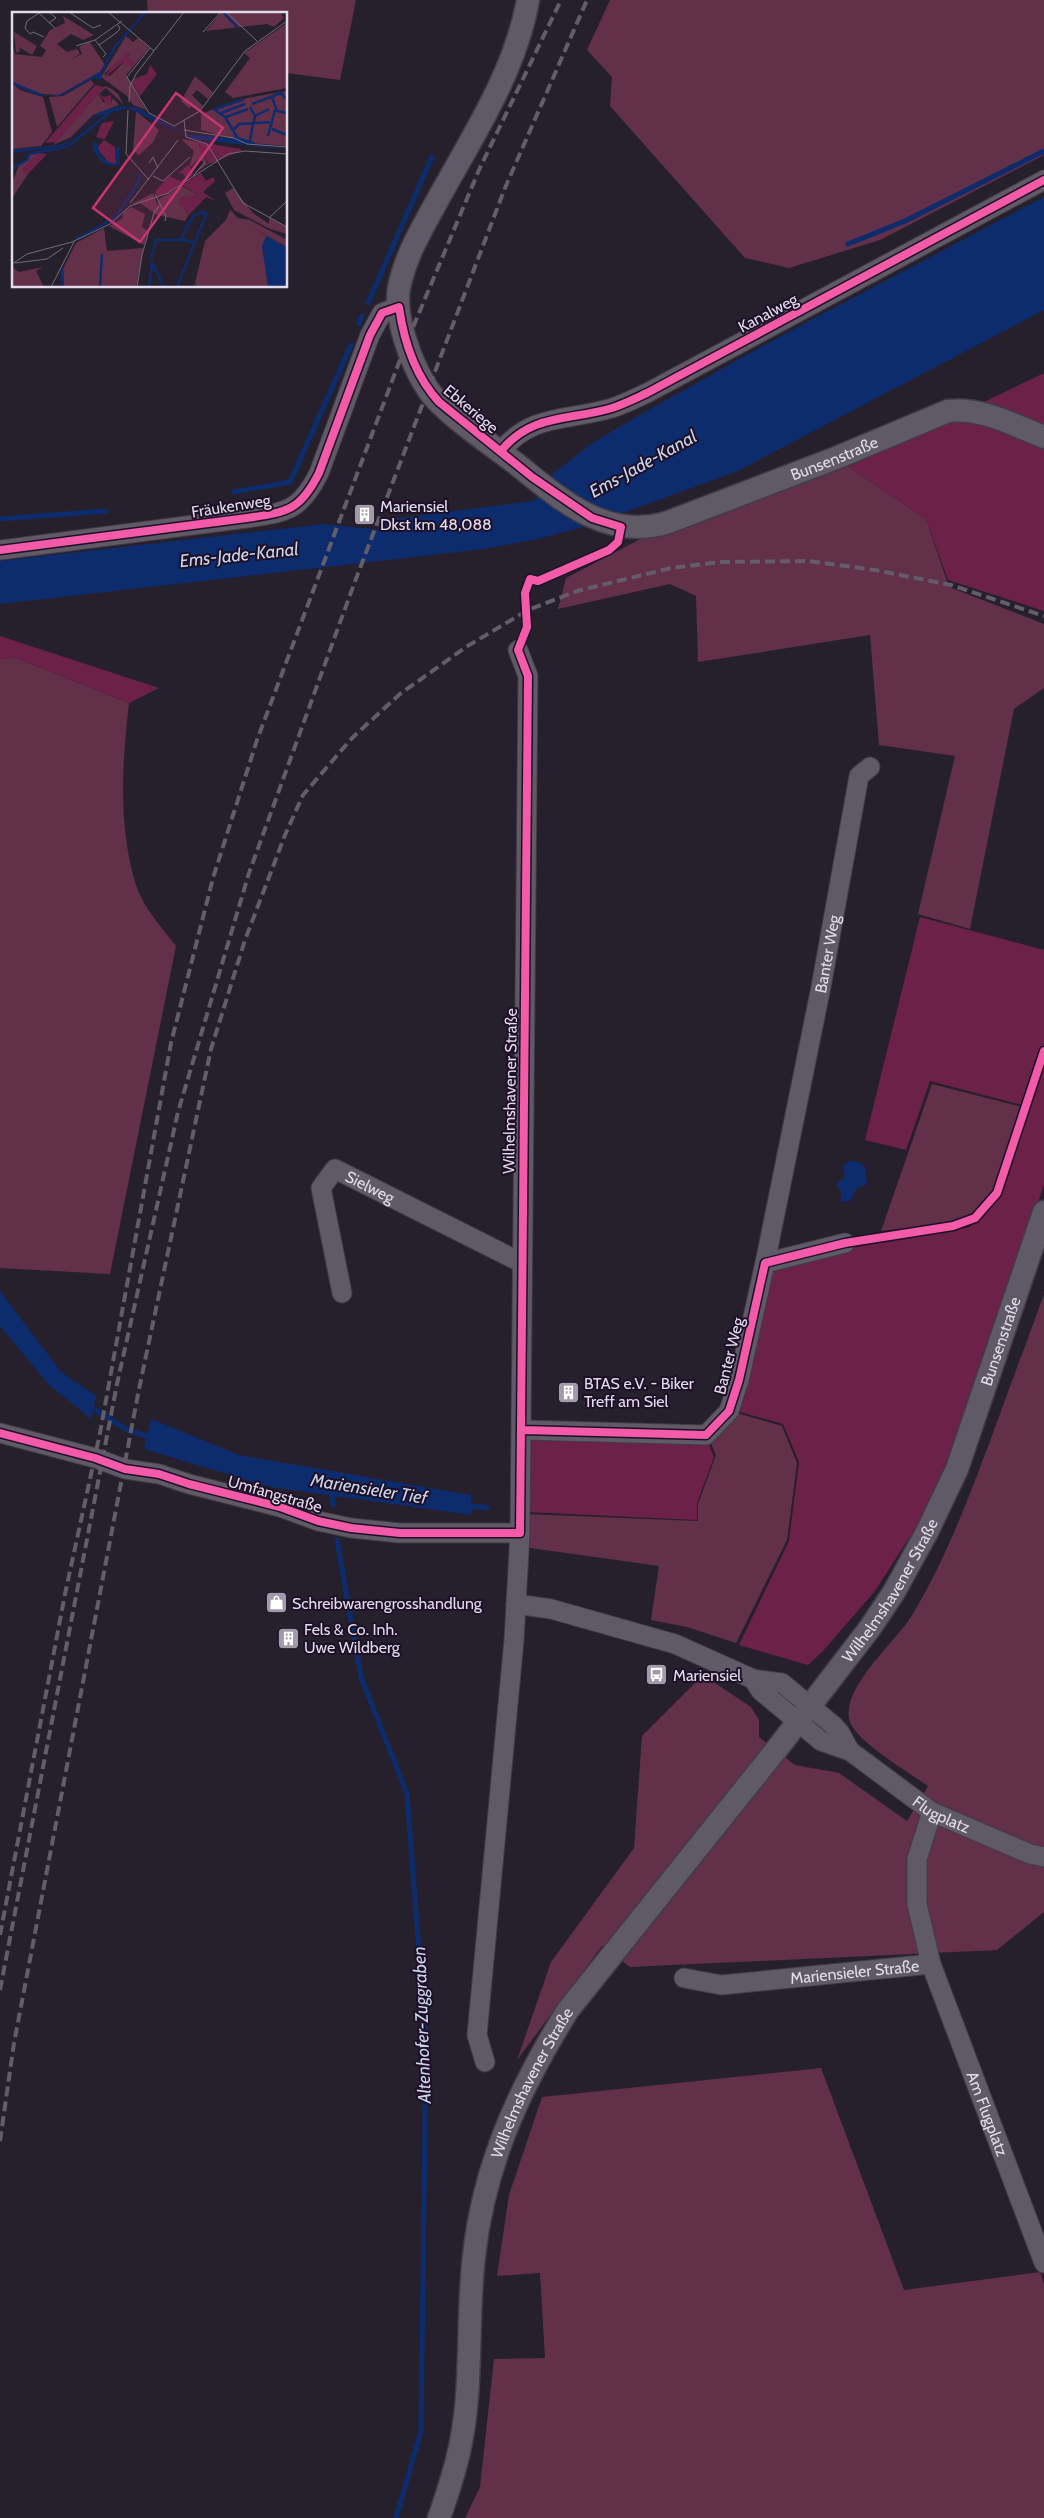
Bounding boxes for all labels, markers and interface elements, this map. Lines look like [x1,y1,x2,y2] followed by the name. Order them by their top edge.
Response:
[12,12,288,288] inset map
[735,289,802,337] street label: Kanalweg
[440,381,502,437] street label: Ebkeriege
[585,425,701,503] water label: Ems-Jade-Kanal
[788,432,881,484] street label: Bunsenstraße
[190,490,273,522] street label: Fräukenweg
[380,497,492,534] place label: Mariensiel Dkst km 48,088
[352,503,376,527] building icon: Mariensiel Dkst km 48,088
[179,538,300,572] water label: Ems-Jade-Kanal
[811,912,843,995] street label: Banter Weg
[499,1008,521,1174] street label: Wilhelmshavener Straße
[343,1166,399,1207] street label: Sielweg
[976,1294,1024,1388] street label: Bunsenstraße
[710,1314,748,1397] street label: Banter Weg
[584,1374,695,1411] place label: BTAS e.V. - Biker Treff am Siel
[556,1380,580,1404] building icon: BTAS e.V. - Biker Treff am Siel
[308,1469,430,1509] water label: Mariensieler Tief
[226,1471,324,1517] street label: Umfangstraße
[838,1515,941,1666] street label: Wilhelmshavener Straße
[264,1591,288,1615] shop icon: Schreibwarengrosshandlung
[292,1594,483,1613] place label: Schreibwarengrosshandlung
[304,1620,401,1657] place label: Fels & Co. Inh. Uwe Wildberg
[276,1626,300,1650] building icon: Fels & Co. Inh. Uwe Wildberg
[645,1663,669,1687] bus stop icon: Mariensiel
[673,1666,741,1685] place label: Mariensiel
[909,1792,973,1837] street label: Flugplatz
[408,1946,436,2105] water label: Altenhofer-Zuggraben
[789,1956,920,1988] street label: Mariensieler Straße
[487,2004,577,2160] street label: Wilhelmshavener Straße
[963,2069,1012,2159] street label: Am Flugplatz

